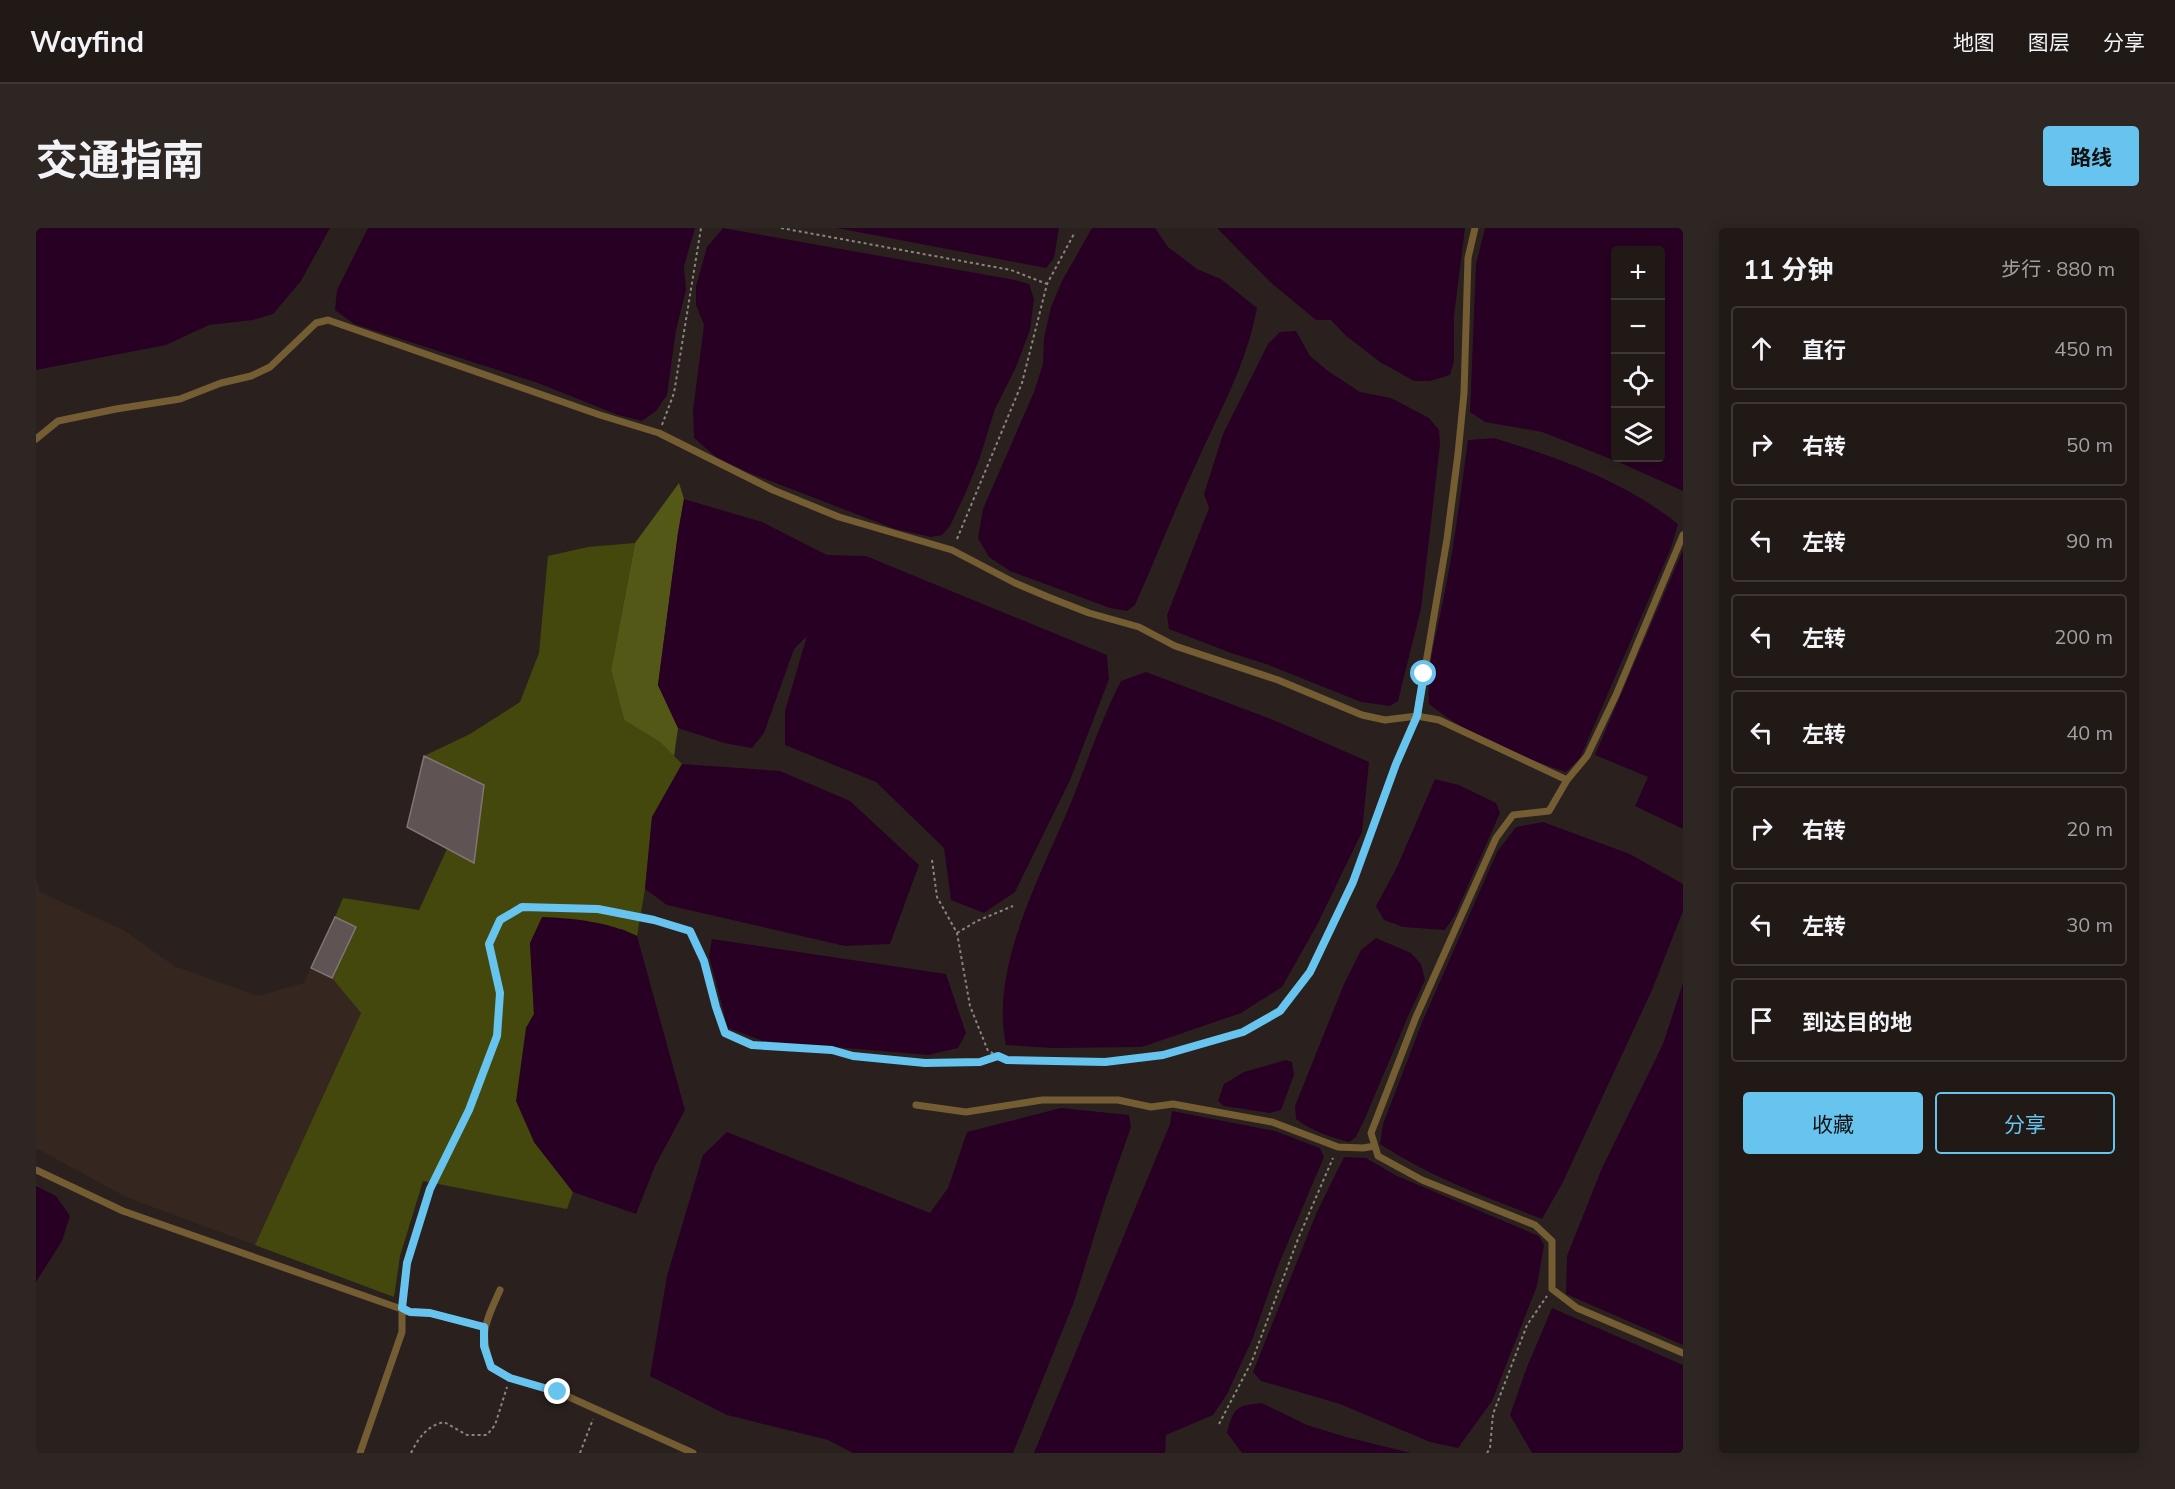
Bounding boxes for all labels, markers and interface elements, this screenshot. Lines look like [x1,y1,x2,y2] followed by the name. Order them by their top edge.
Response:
[30,24,144,59] text: Wayfind
[1953,29,1995,55] text: 地图
[2028,29,2070,55] text: 图层
[2103,29,2145,55] text: 分享
[2043,126,2139,186] button: 路线
[36,133,204,186] text: 交通指南
[1611,246,1665,462] map controls
[1611,246,1665,300] button: +
[1743,253,1833,286] text: 11 分钟
[2001,256,2115,281] text: 步行 · 880 m
[1611,300,1665,354] button: −
[1745,332,1778,365] icon: ahead
[1802,336,1846,364] text: 直行
[2054,336,2113,361] text: 450 m
[1611,354,1665,408] button: locate
[1611,408,1665,462] button: layers
[1745,428,1778,461] icon: right
[1802,432,1846,460] text: 右转
[2066,432,2113,457] text: 50 m
[1745,524,1778,557] icon: left
[1802,528,1846,556] text: 左转
[2066,528,2113,553] text: 90 m
[1745,620,1778,653] icon: left
[1802,624,1846,652] text: 左转
[2054,624,2113,649] text: 200 m
[1410,660,1436,686] route start
[1745,716,1778,749] icon: left
[1802,720,1846,748] text: 左转
[2066,720,2113,745] text: 40 m
[1745,812,1778,845] icon: right
[1802,816,1846,844] text: 右转
[2066,816,2113,841] text: 20 m
[1745,908,1778,941] icon: left
[1802,912,1846,940] text: 左转
[2066,912,2113,937] text: 30 m
[1745,1004,1778,1037] icon: arrive
[1802,1008,1912,1036] text: 到达目的地
[1743,1092,1923,1154] button: 收藏
[1935,1092,2115,1154] button: 分享
[544,1378,570,1404] route end

